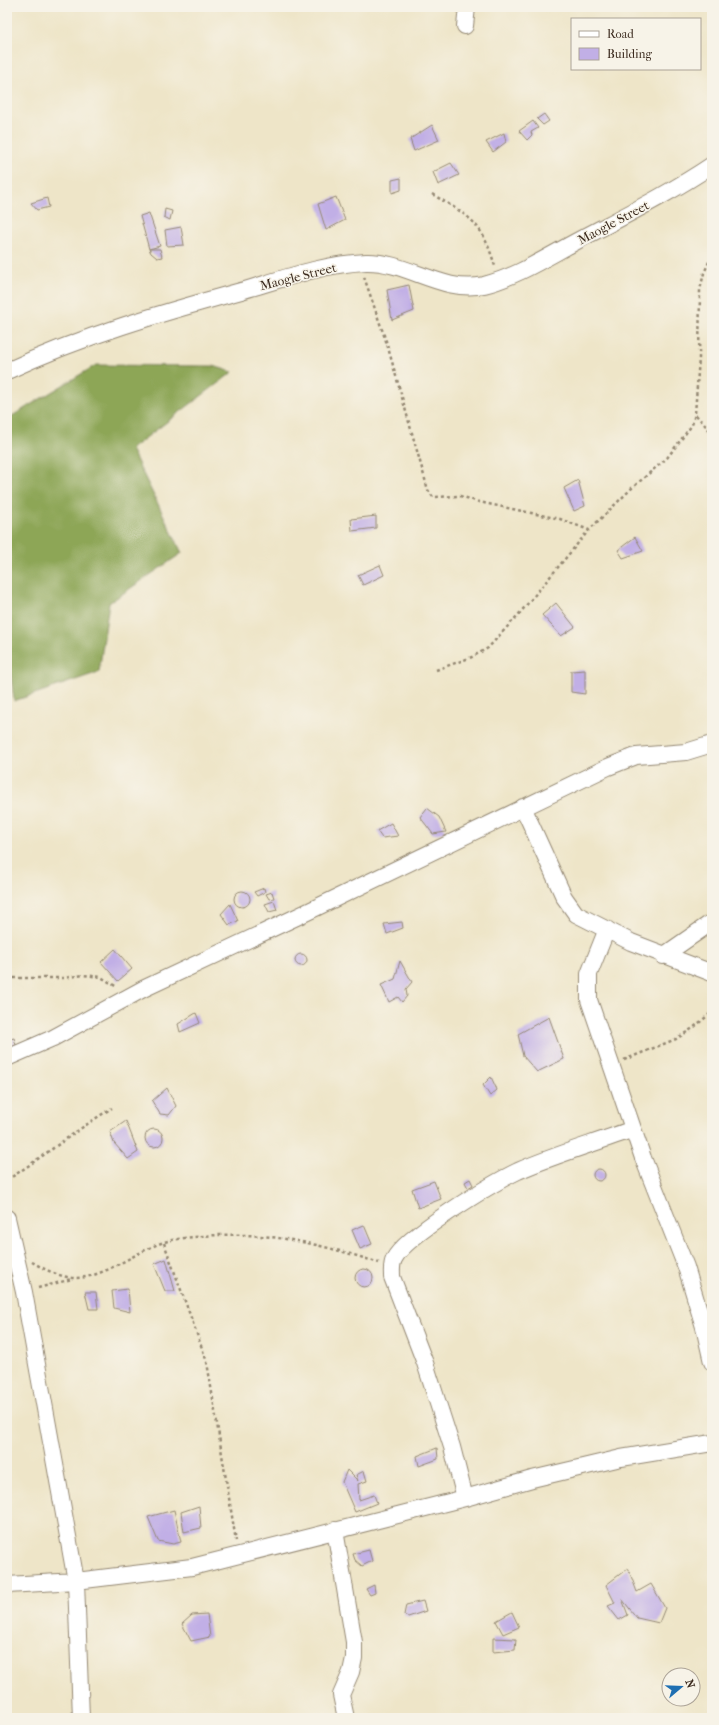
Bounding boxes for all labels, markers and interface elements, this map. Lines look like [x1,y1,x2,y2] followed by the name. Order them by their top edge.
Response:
[571,18,701,70] legend
[607,27,634,41] text: Road
[607,47,652,61] text: Building
[575,197,652,247] street label: Maogle Street
[258,260,338,293] street label: Maogle Street
[661,1667,701,1707] north arrow
[682,1678,698,1691] text: N

